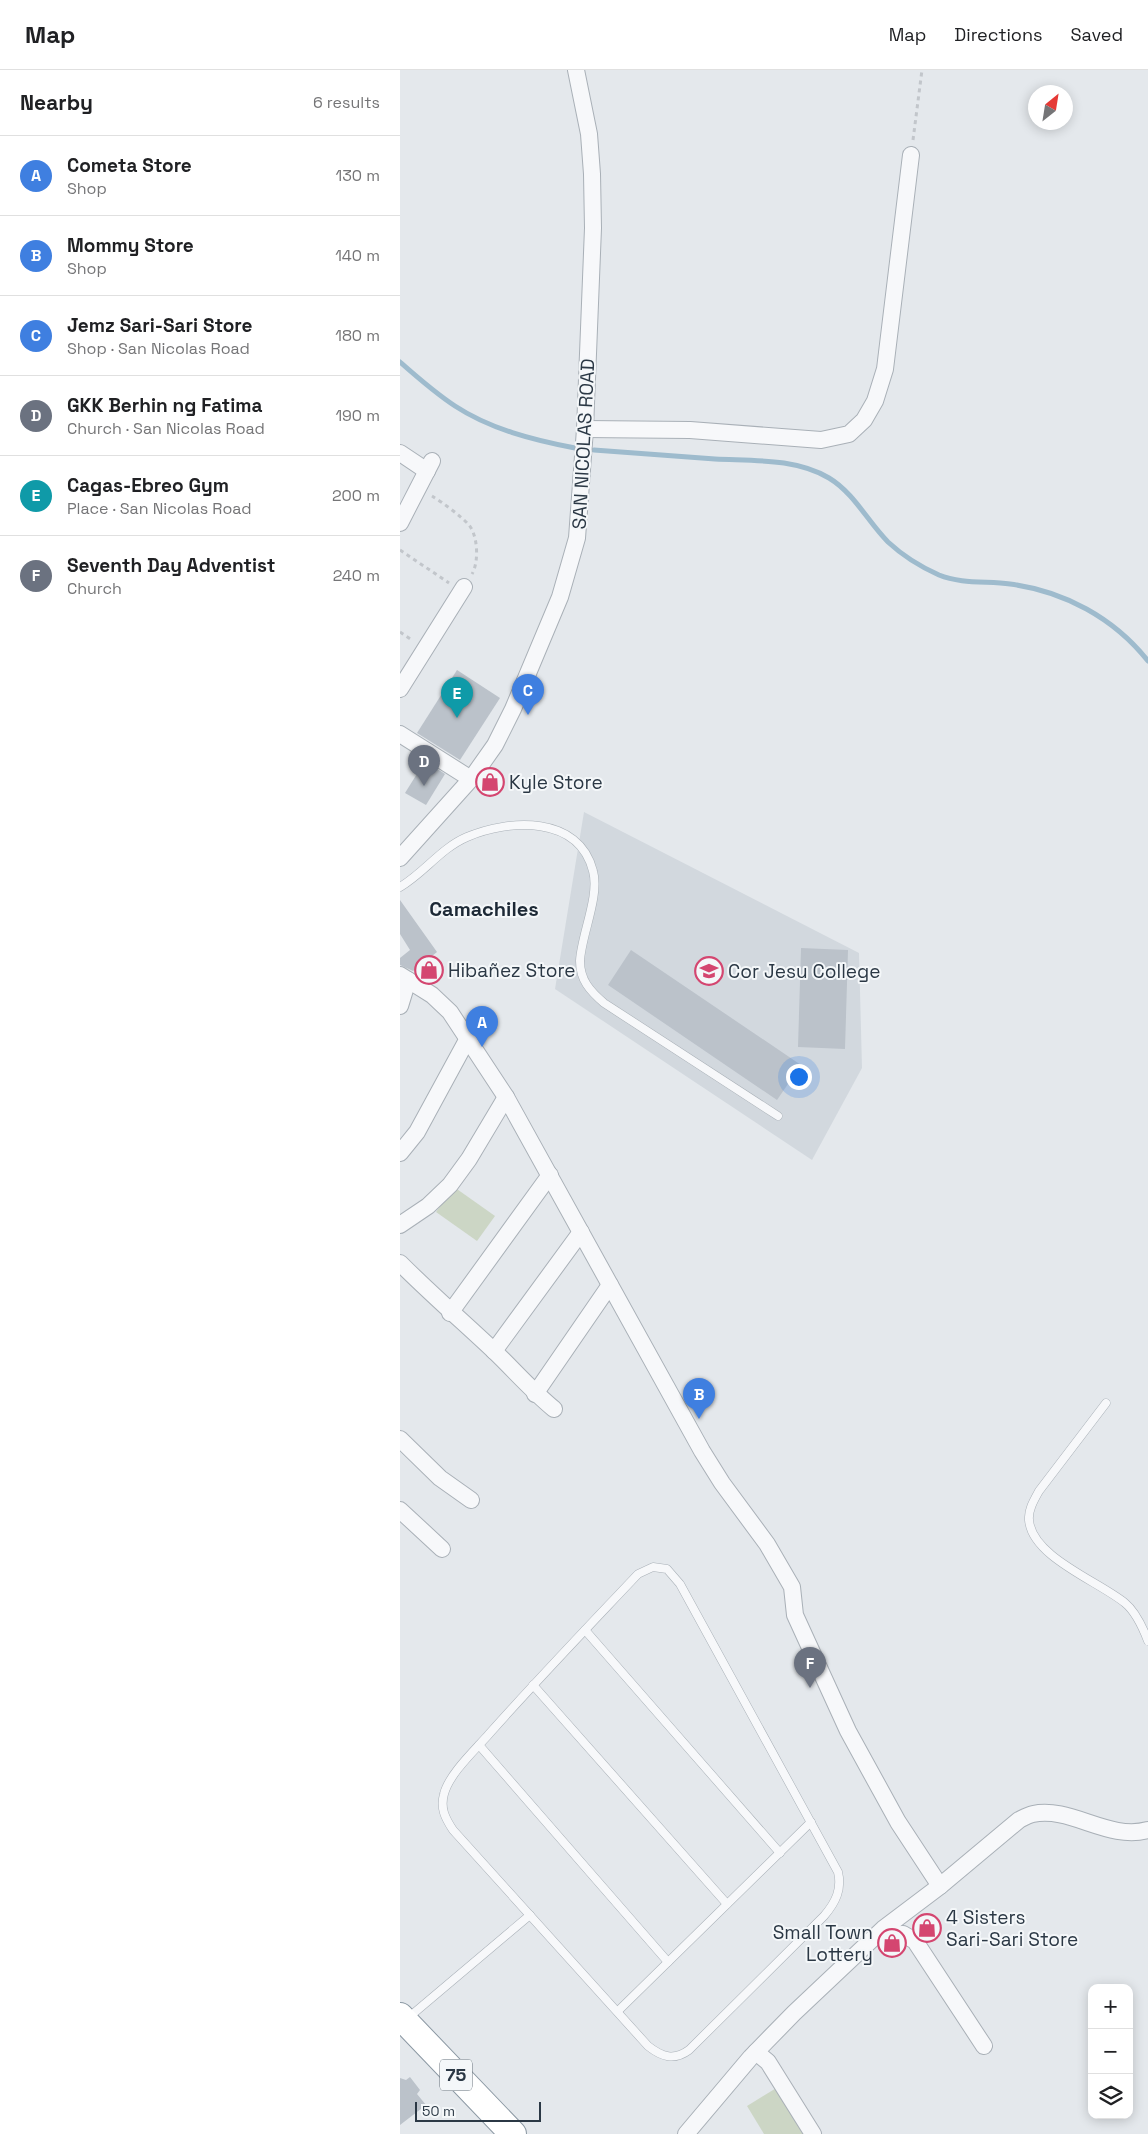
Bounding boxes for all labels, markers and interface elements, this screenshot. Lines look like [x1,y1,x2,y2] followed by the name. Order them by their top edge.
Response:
[25,19,75,50] text: Map
[889,23,926,46] text: Map
[954,23,1043,46] text: Directions
[1071,23,1123,46] text: Saved
[1028,85,1073,130] north arrow
[20,89,93,116] text: Nearby
[313,92,380,113] text: 6 results
[67,153,192,178] text: Cometa Store
[31,165,41,186] text: A
[336,165,380,186] text: 130 m
[67,178,107,199] text: Shop
[67,233,194,258] text: Mommy Store
[31,245,41,266] text: B
[335,245,380,266] text: 140 m
[67,258,107,279] text: Shop
[67,313,253,338] text: Jemz Sari-Sari Store
[31,325,41,346] text: C
[335,325,380,346] text: 180 m
[67,338,250,359] text: Shop · San Nicolas Road
[567,358,600,530] street label: SAN NICOLAS ROAD
[67,393,262,418] text: GKK Berhin ng Fatima
[31,405,41,426] text: D
[335,405,380,426] text: 190 m
[67,418,265,439] text: Church · San Nicolas Road
[67,473,229,498] text: Cagas-Ebreo Gym
[32,485,40,506] text: E
[332,485,380,506] text: 200 m
[67,498,252,519] text: Place · San Nicolas Road
[67,553,276,578] text: Seventh Day Adventist
[32,565,40,586] text: F
[333,565,380,586] text: 240 m
[67,578,122,599] text: Church
[512,674,544,715] pin: C
[441,677,473,718] pin: E
[408,745,440,786] pin: D
[475,767,505,797] shop icon: Kyle Store
[509,770,603,795] place label: Kyle Store
[429,896,539,922] district label: Camachiles
[414,955,444,985] shop icon: Hibañez Store
[694,956,724,986] school or university icon: Cor Jesu College
[448,958,575,983] place label: Hibañez Store
[728,959,880,984] place label: Cor Jesu College
[466,1006,498,1047] pin: A
[786,1064,812,1090] your location
[683,1378,715,1419] pin: B
[794,1647,826,1688] pin: F
[946,1905,1078,1952] place label: 4 Sisters Sari-Sari Store
[912,1913,942,1943] shop icon: 4 Sisters Sari-Sari Store
[773,1920,873,1967] place label: Small Town Lottery
[877,1928,907,1958] shop icon: Small Town Lottery
[1088,1984,1133,2119] map controls
[1088,1984,1133,2029] button: +
[1088,2029,1133,2074] button: −
[440,2060,472,2090] road number: 75
[1088,2074,1133,2119] button: layers
[415,2099,541,2122] scale bar
[422,2102,455,2120] text: 50 m

